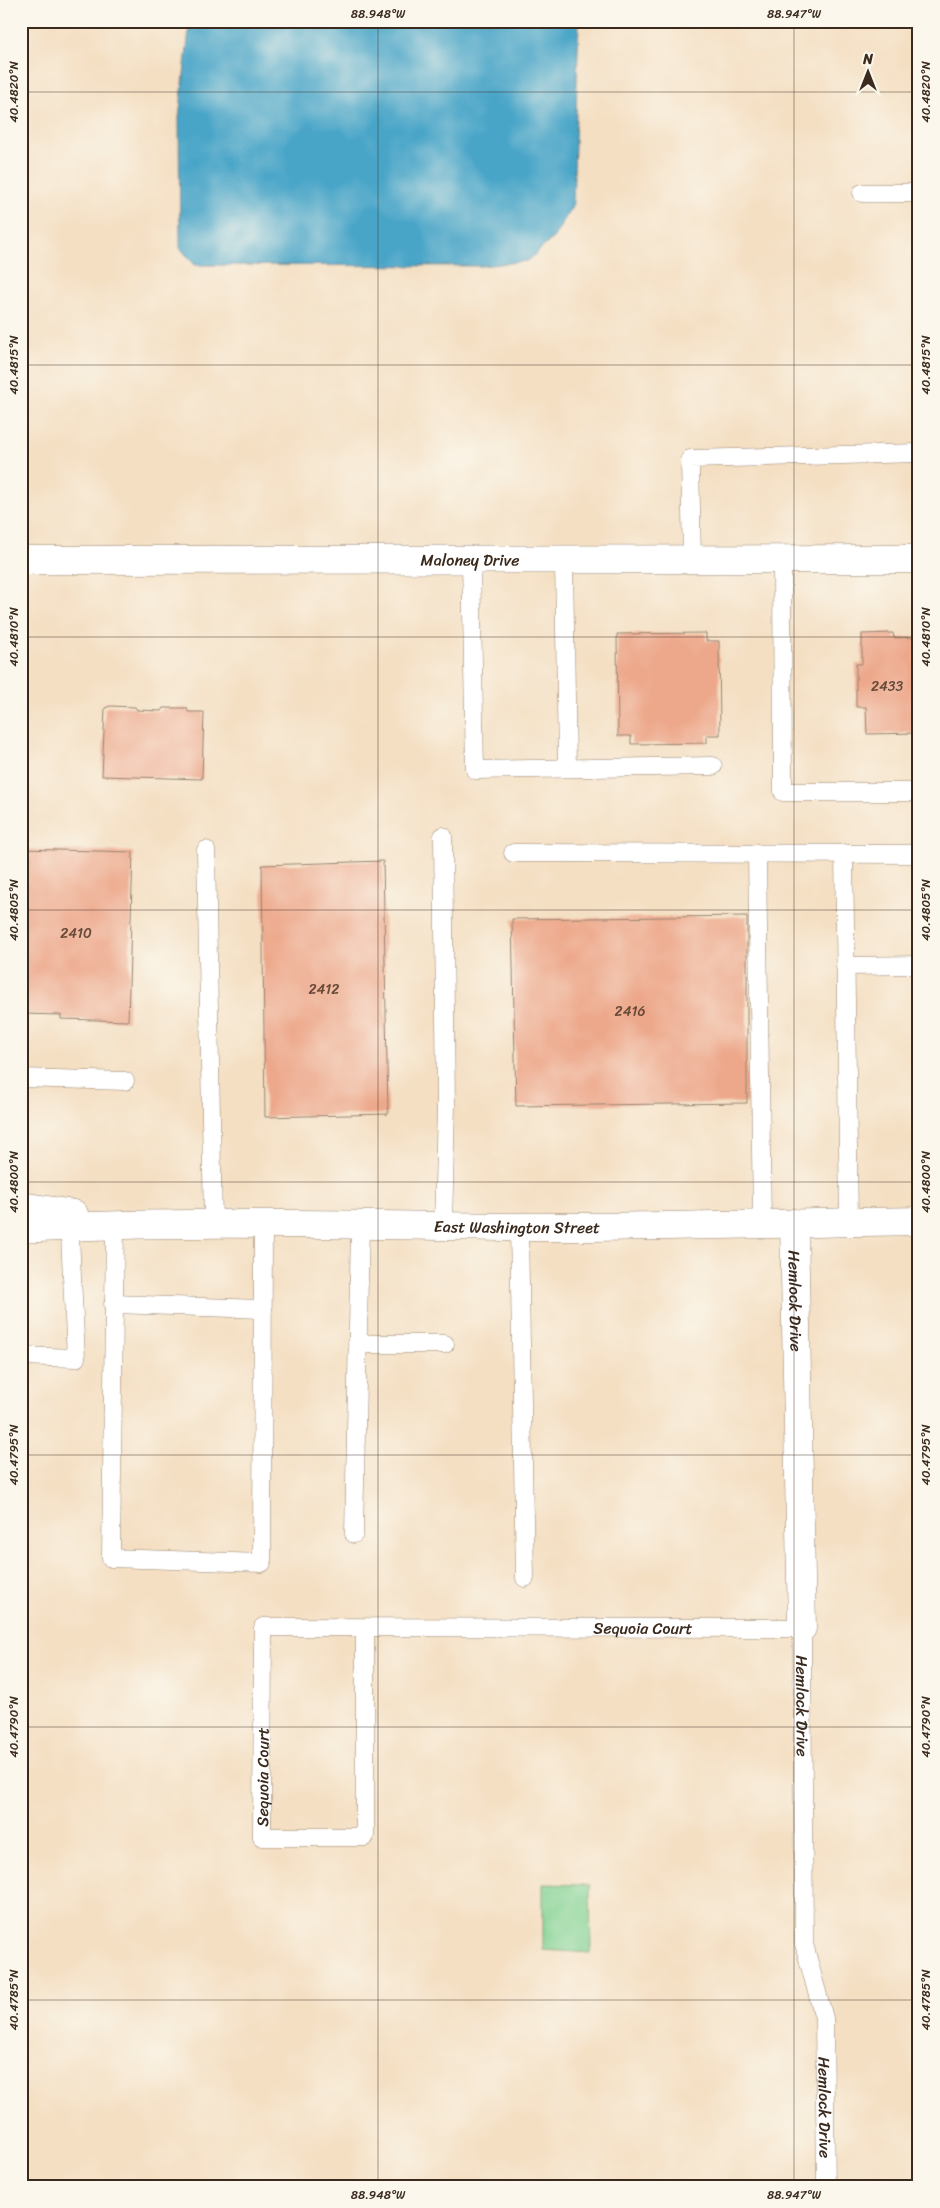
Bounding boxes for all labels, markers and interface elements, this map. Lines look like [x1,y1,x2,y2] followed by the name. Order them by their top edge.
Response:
[351,3,406,25] text: 88.948°W
[767,3,822,25] text: 88.947°W
[862,47,873,72] text: N
[842,48,892,98] north arrow
[3,61,25,123] text: 40.4820°N
[915,61,937,123] text: 40.4820°N
[3,335,25,395] text: 40.4815°N
[915,335,937,395] text: 40.4815°N
[421,545,519,574] street label: Maloney Drive
[3,607,25,667] text: 40.4810°N
[915,607,937,667] text: 40.4810°N
[871,674,903,699] house number: 2433
[3,878,25,941] text: 40.4805°N
[915,878,937,941] text: 40.4805°N
[60,921,92,946] house number: 2410
[309,977,339,1002] house number: 2412
[615,999,645,1024] house number: 2416
[3,1150,25,1213] text: 40.4800°N
[915,1150,937,1213] text: 40.4800°N
[434,1211,600,1242] street label: East Washington Street
[780,1250,811,1352] street label: Hemlock Drive
[3,1424,25,1486] text: 40.4795°N
[915,1424,937,1486] text: 40.4795°N
[593,1613,693,1642] street label: Sequoia Court
[788,1655,817,1757] street label: Hemlock Drive
[3,1696,25,1758] text: 40.4790°N
[915,1696,937,1758] text: 40.4790°N
[248,1727,277,1827] street label: Sequoia Court
[3,1969,25,2031] text: 40.4785°N
[915,1969,937,2031] text: 40.4785°N
[810,2056,840,2158] street label: Hemlock Drive
[351,2184,406,2206] text: 88.948°W
[767,2184,822,2206] text: 88.947°W

